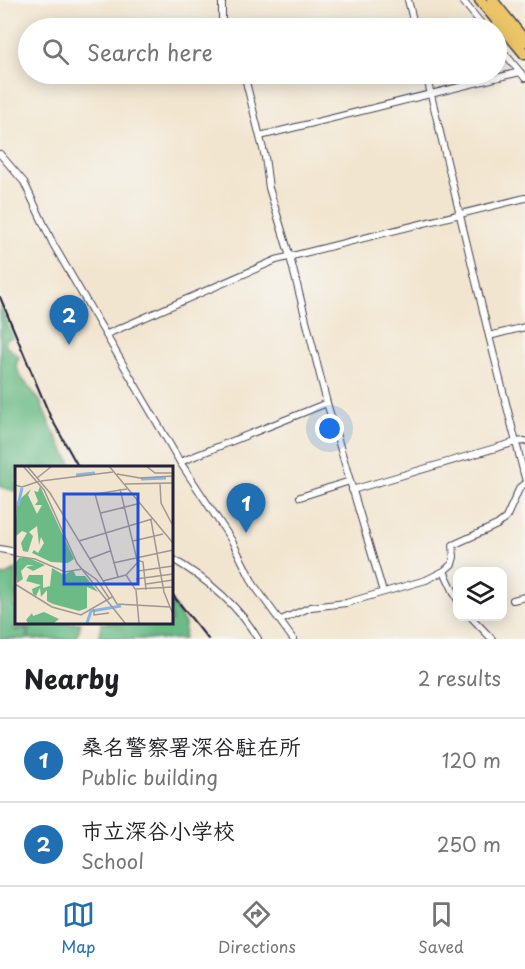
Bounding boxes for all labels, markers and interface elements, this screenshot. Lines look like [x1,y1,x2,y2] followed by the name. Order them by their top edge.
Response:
[18,18,507,84] search box
[39,35,72,68] icon: search
[87,35,213,68] text: Search here
[50,296,88,345] pin: 2
[315,414,344,443] your location
[15,466,172,624] inset map
[226,484,266,533] pin: 1
[453,567,507,621] map controls
[453,567,507,621] button: layers
[24,659,119,698] text: Nearby
[418,663,501,693] text: 2 results
[81,729,301,762] text: 桑名警察署深谷駐在所
[39,745,48,775] text: 1
[442,745,501,775] text: 120 m
[81,762,218,792] text: Public building
[81,813,235,846] text: 市立深谷小学校
[36,829,51,859] text: 2
[437,829,501,859] text: 250 m
[81,846,144,876] text: School
[61,898,95,958] tab: Map
[218,898,296,958] tab: Directions
[418,898,464,958] tab: Saved

